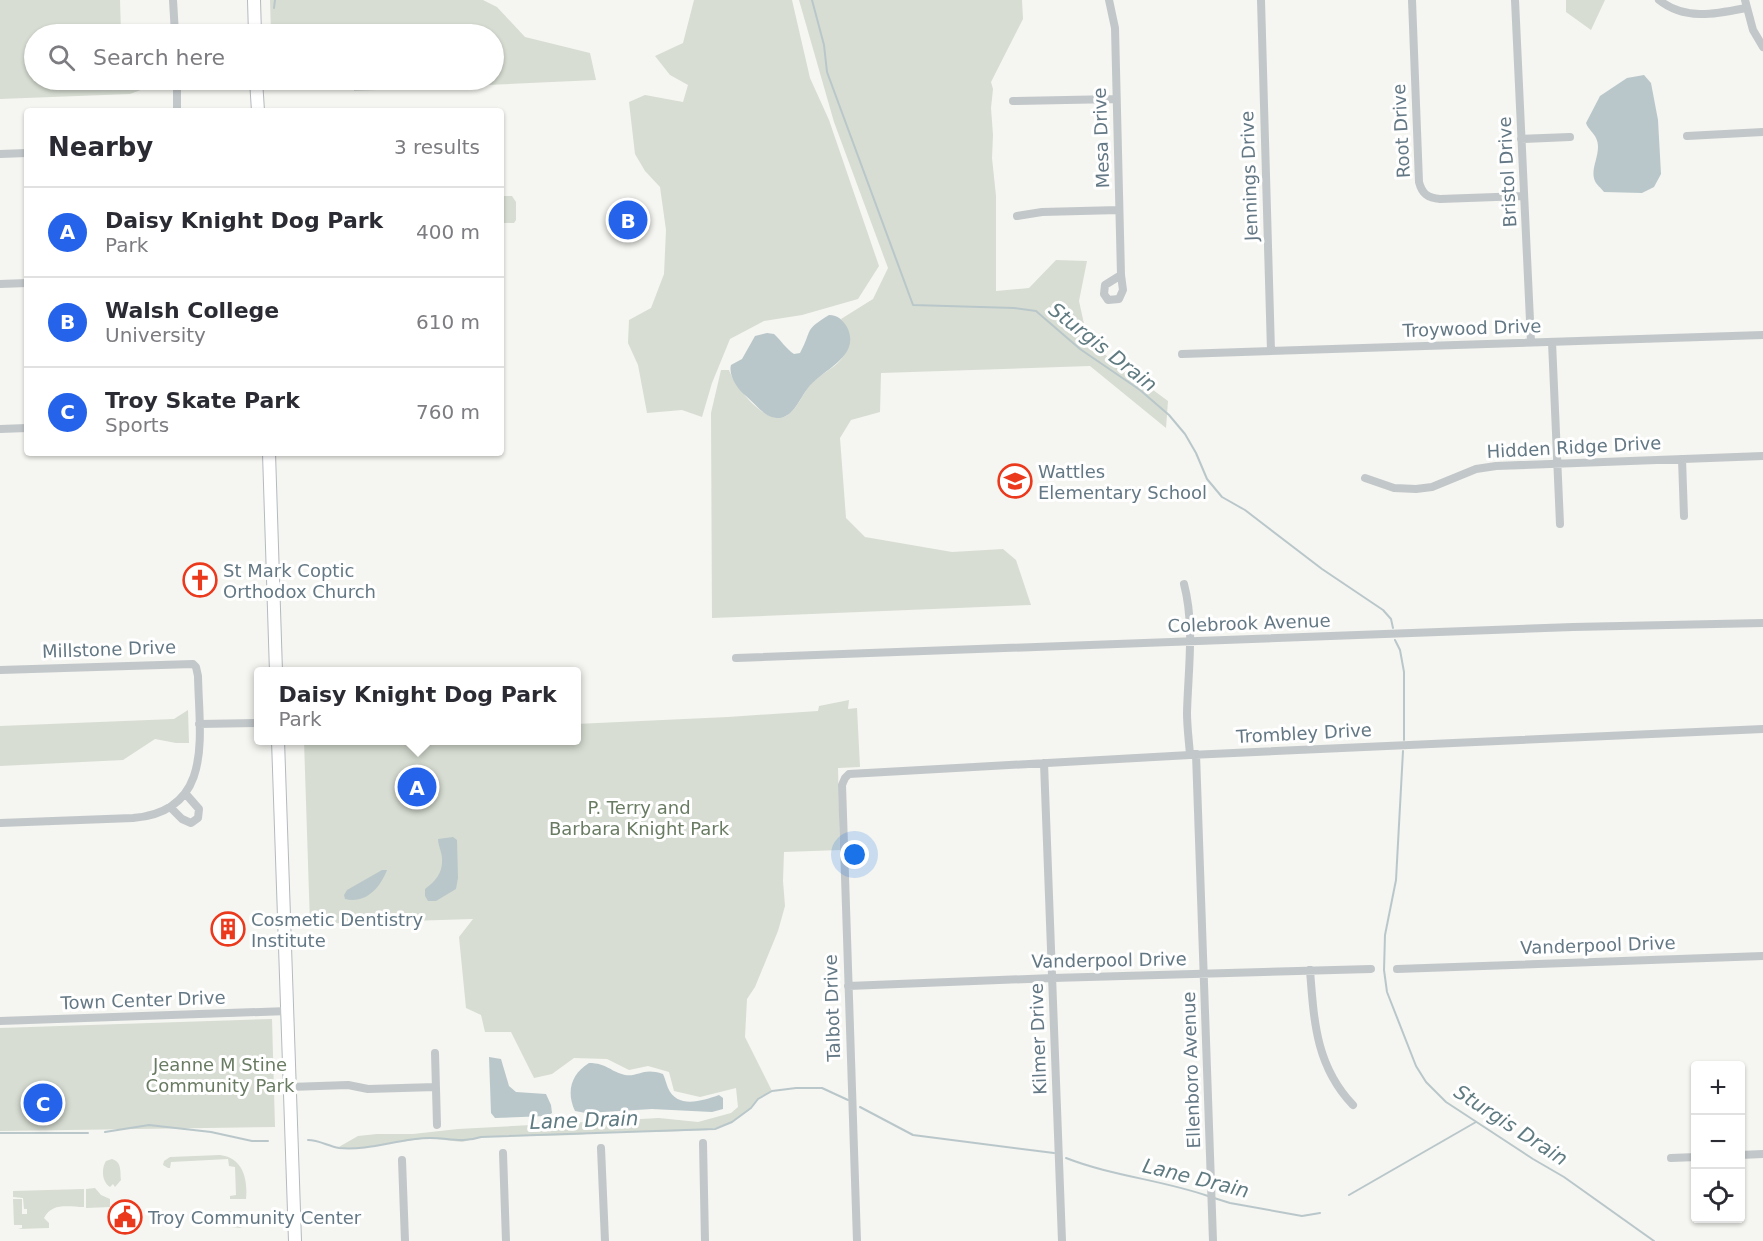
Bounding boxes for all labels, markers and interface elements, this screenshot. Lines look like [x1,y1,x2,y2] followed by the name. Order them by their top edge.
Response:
[24,24,504,90] search box
[45,41,78,74] icon: search
[93,45,225,70] text: Search here
[1388,83,1414,179] street label: Root Drive
[1089,87,1113,189] street label: Mesa Drive
[1236,111,1262,242] street label: Jennings Drive
[1494,116,1520,228] street label: Bristol Drive
[48,132,153,162] text: Nearby
[394,135,480,159] text: 3 results
[608,198,648,242] pin: B
[105,208,383,233] text: Daisy Knight Dog Park
[60,220,75,244] text: A
[416,220,480,244] text: 400 m
[105,233,148,257] text: Park
[1044,297,1162,397] water label: Sturgis Drain
[105,298,279,323] text: Walsh College
[60,310,75,334] text: B
[416,310,480,334] text: 610 m
[1401,315,1542,341] street label: Troywood Drive
[105,323,206,347] text: University
[105,388,300,413] text: Troy Skate Park
[60,400,75,424] text: C
[416,400,480,424] text: 760 m
[105,413,169,437] text: Sports
[1486,432,1662,462] street label: Hidden Ridge Drive
[1038,461,1207,503] place label: Wattles Elementary School
[997,463,1033,499] school or university icon: Wattles Elementary School
[223,560,376,602] place label: St Mark Coptic Orthodox Church
[182,562,218,598] church icon: St Mark Coptic Orthodox Church
[1167,610,1331,636] street label: Colebrook Avenue
[42,636,176,662] street label: Millstone Drive
[254,667,581,745] popup
[278,682,557,707] text: Daisy Knight Dog Park
[278,707,322,731] text: Park
[1235,719,1372,747] street label: Trombley Drive
[398,764,436,810] pin: A
[549,797,730,839] park label: P. Terry and Barbara Knight Park
[840,840,869,869] your location
[251,909,423,951] place label: Cosmetic Dentistry Institute
[210,911,246,947] building icon: Cosmetic Dentistry Institute
[1520,932,1676,958] street label: Vanderpool Drive
[1031,948,1187,972] street label: Vanderpool Drive
[820,954,844,1063] street label: Talbot Drive
[1026,983,1050,1095] street label: Kilmer Drive
[59,987,226,1013] street label: Town Center Drive
[1178,991,1204,1149] street label: Ellenboro Avenue
[146,1054,295,1096] park label: Jeanne M Stine Community Park
[1691,1061,1745,1223] map controls
[1691,1061,1745,1115] button: +
[1450,1079,1572,1171] water label: Sturgis Drain
[24,1080,63,1126] pin: C
[529,1106,639,1134] water label: Lane Drain
[1691,1115,1745,1169] button: −
[1140,1153,1252,1203] water label: Lane Drain
[1691,1169,1745,1223] button: locate
[107,1199,143,1235] public building icon: Troy Community Center
[147,1207,362,1228] place label: Troy Community Center

